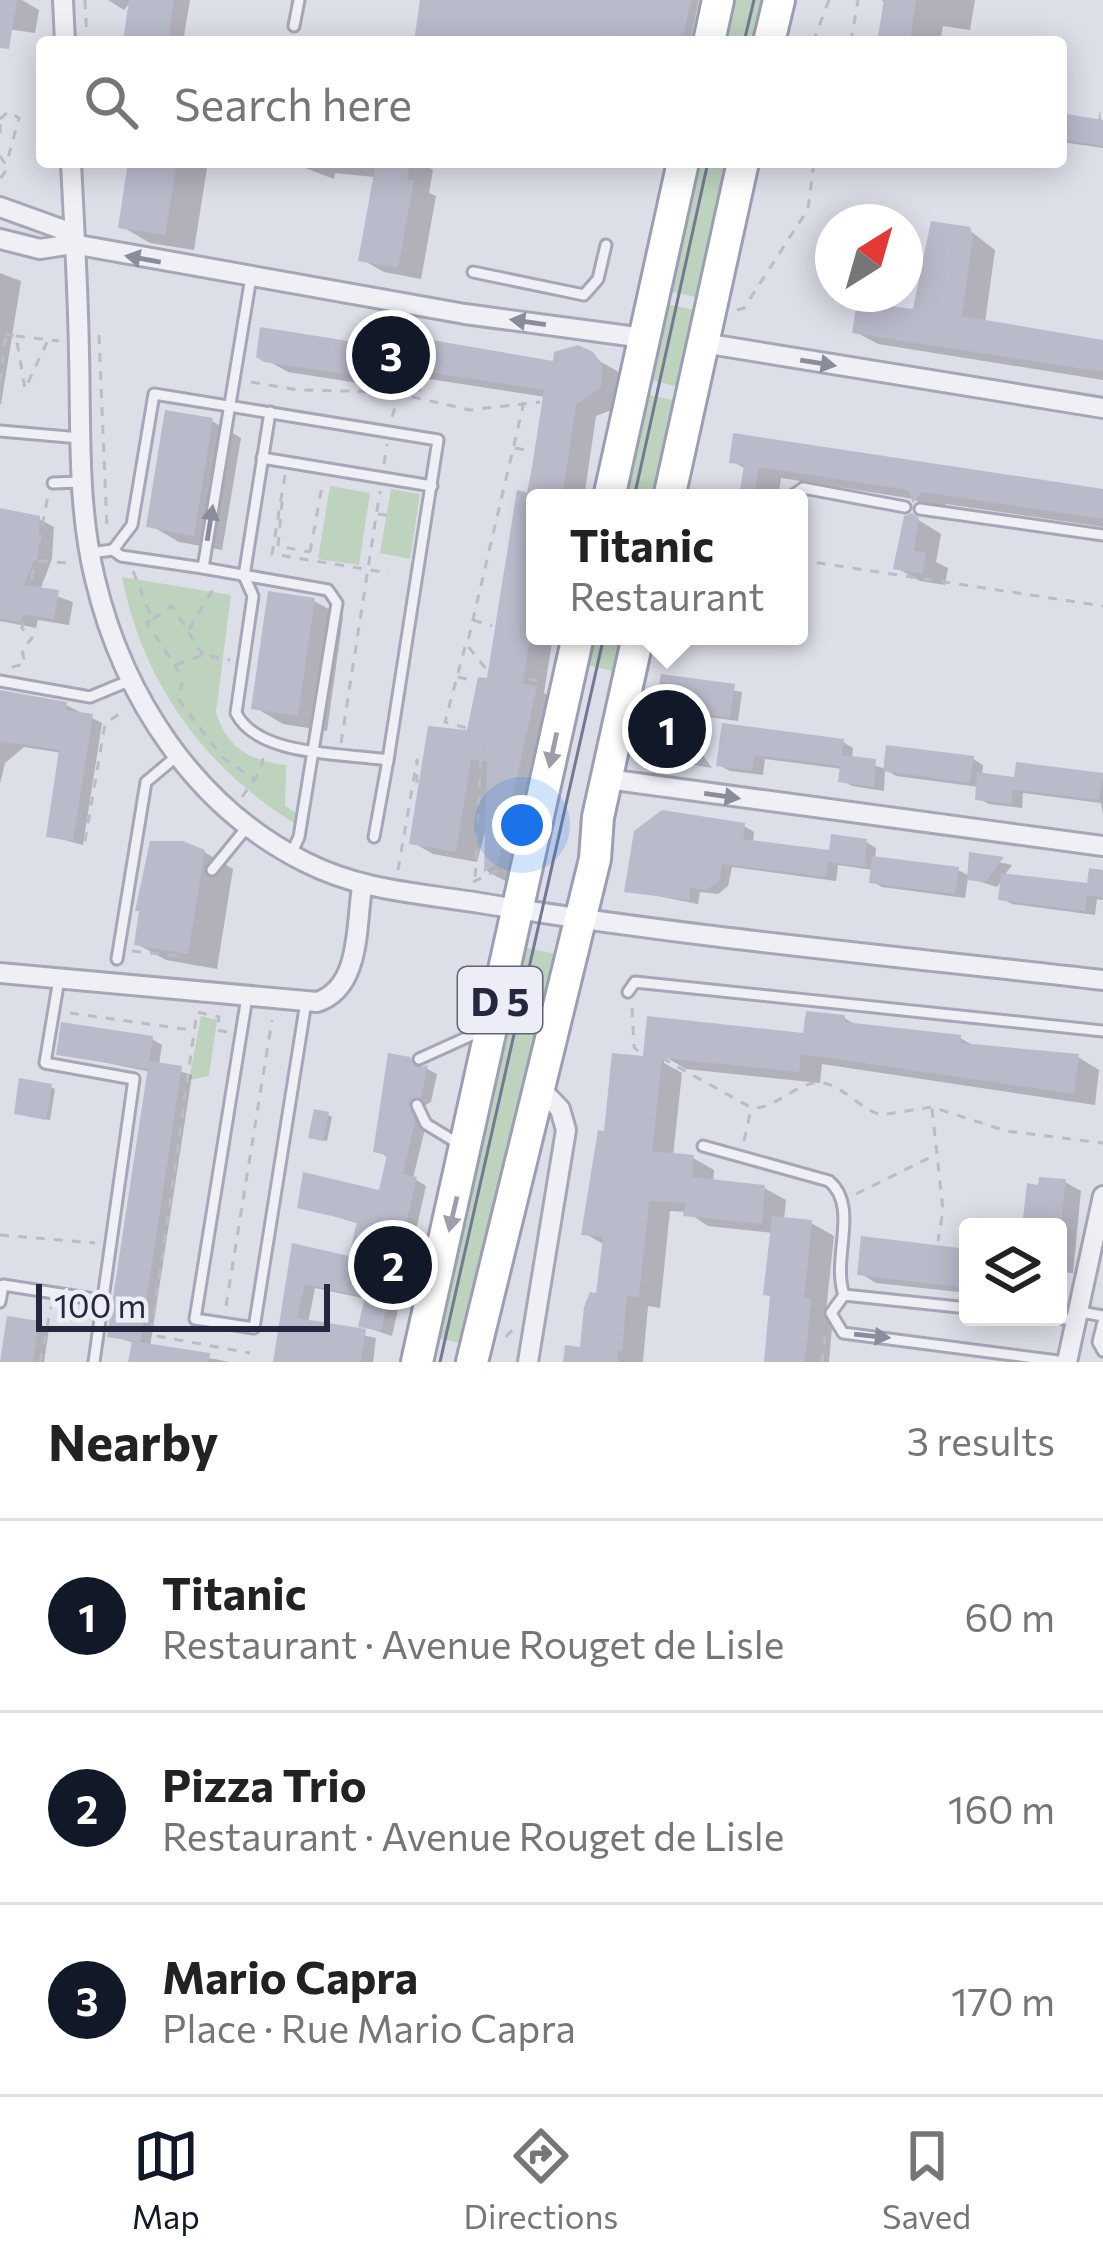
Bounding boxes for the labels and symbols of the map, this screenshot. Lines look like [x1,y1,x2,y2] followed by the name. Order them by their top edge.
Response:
[815,204,923,312] north arrow
[124,249,161,268] one-way arrow
[352,310,430,400] pin: 3
[509,313,546,332] one-way arrow
[800,354,838,373] one-way arrow
[200,504,219,541] one-way arrow
[628,684,706,774] pin: 1
[543,732,562,770] one-way arrow
[704,786,741,805] one-way arrow
[492,795,552,855] your location
[458,967,542,1033] road number: D 5
[443,1195,462,1233] one-way arrow
[354,1220,432,1310] pin: 2
[36,1278,330,1331] scale bar
[854,1327,891,1346] one-way arrow

